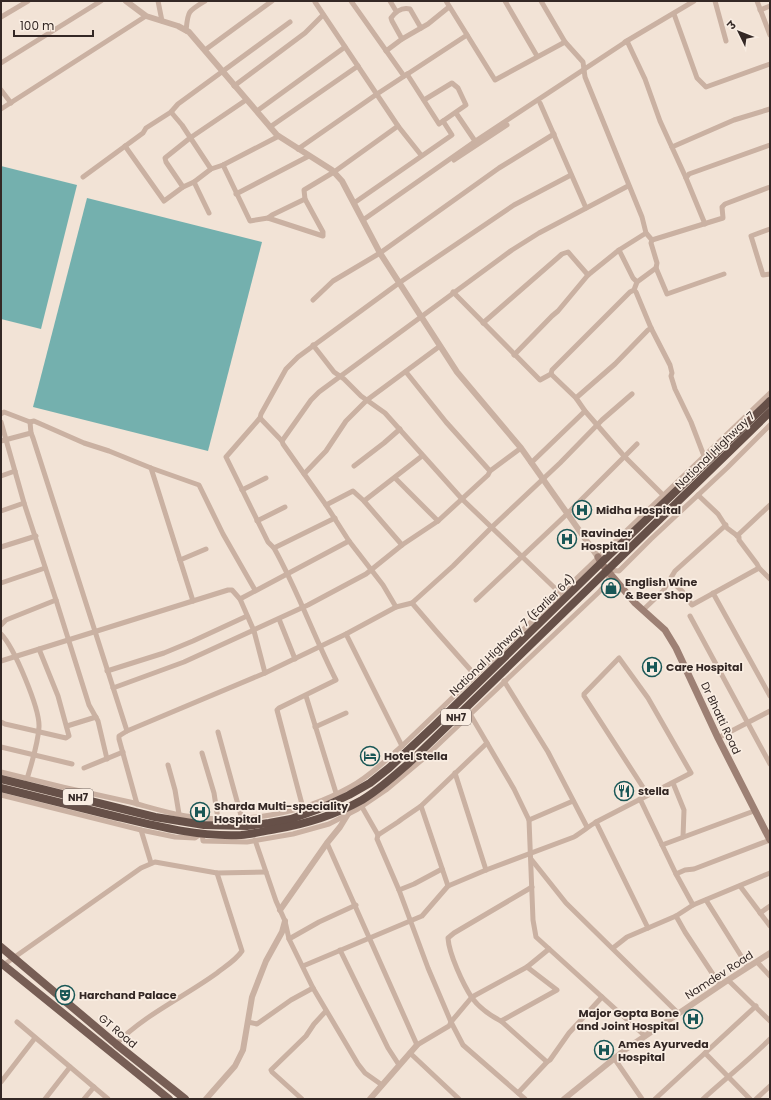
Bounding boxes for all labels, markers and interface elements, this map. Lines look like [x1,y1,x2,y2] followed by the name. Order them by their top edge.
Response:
[14,12,93,38] scale bar
[719,12,759,52] north arrow
[20,17,54,34] text: 100 m
[723,17,740,34] text: उ
[672,408,758,492] street label: National Highway 7
[571,499,593,521] hospital icon: Midha Hospital
[596,502,681,518] place label: Midha Hospital
[581,525,632,554] place label: Ravinder Hospital
[556,528,578,550] hospital icon: Ravinder Hospital
[446,571,578,699] street label: National Highway 7 (Earlier 64)
[625,574,697,603] place label: English Wine & Beer Shop
[600,577,622,599] shop icon: English Wine & Beer Shop
[641,656,663,678] hospital icon: Care Hospital
[666,659,743,675] place label: Care Hospital
[697,679,745,757] street label: Dr Bhatti Road
[441,709,471,725] road number: NH7
[359,745,381,767] hotel icon: Hotel Stella
[384,748,448,764] place label: Hotel Stella
[613,780,635,802] restaurant icon: stella
[638,783,669,799] place label: stella
[63,789,93,805] road number: NH7
[214,798,348,827] place label: Sharda Multi-speciality Hospital
[189,801,211,823] hospital icon: Sharda Multi-speciality Hospital
[682,947,756,1003] street label: Namdev Road
[54,984,76,1006] theatre icon: Harchand Palace
[79,987,177,1003] place label: Harchand Palace
[576,1005,679,1034] place label: Major Gopta Bone and Joint Hospital
[682,1008,704,1030] hospital icon: Major Gopta Bone and Joint Hospital
[95,1010,141,1052] street label: GT Road
[618,1036,709,1065] place label: Ames Ayurveda Hospital
[593,1039,615,1061] hospital icon: Ames Ayurveda Hospital

